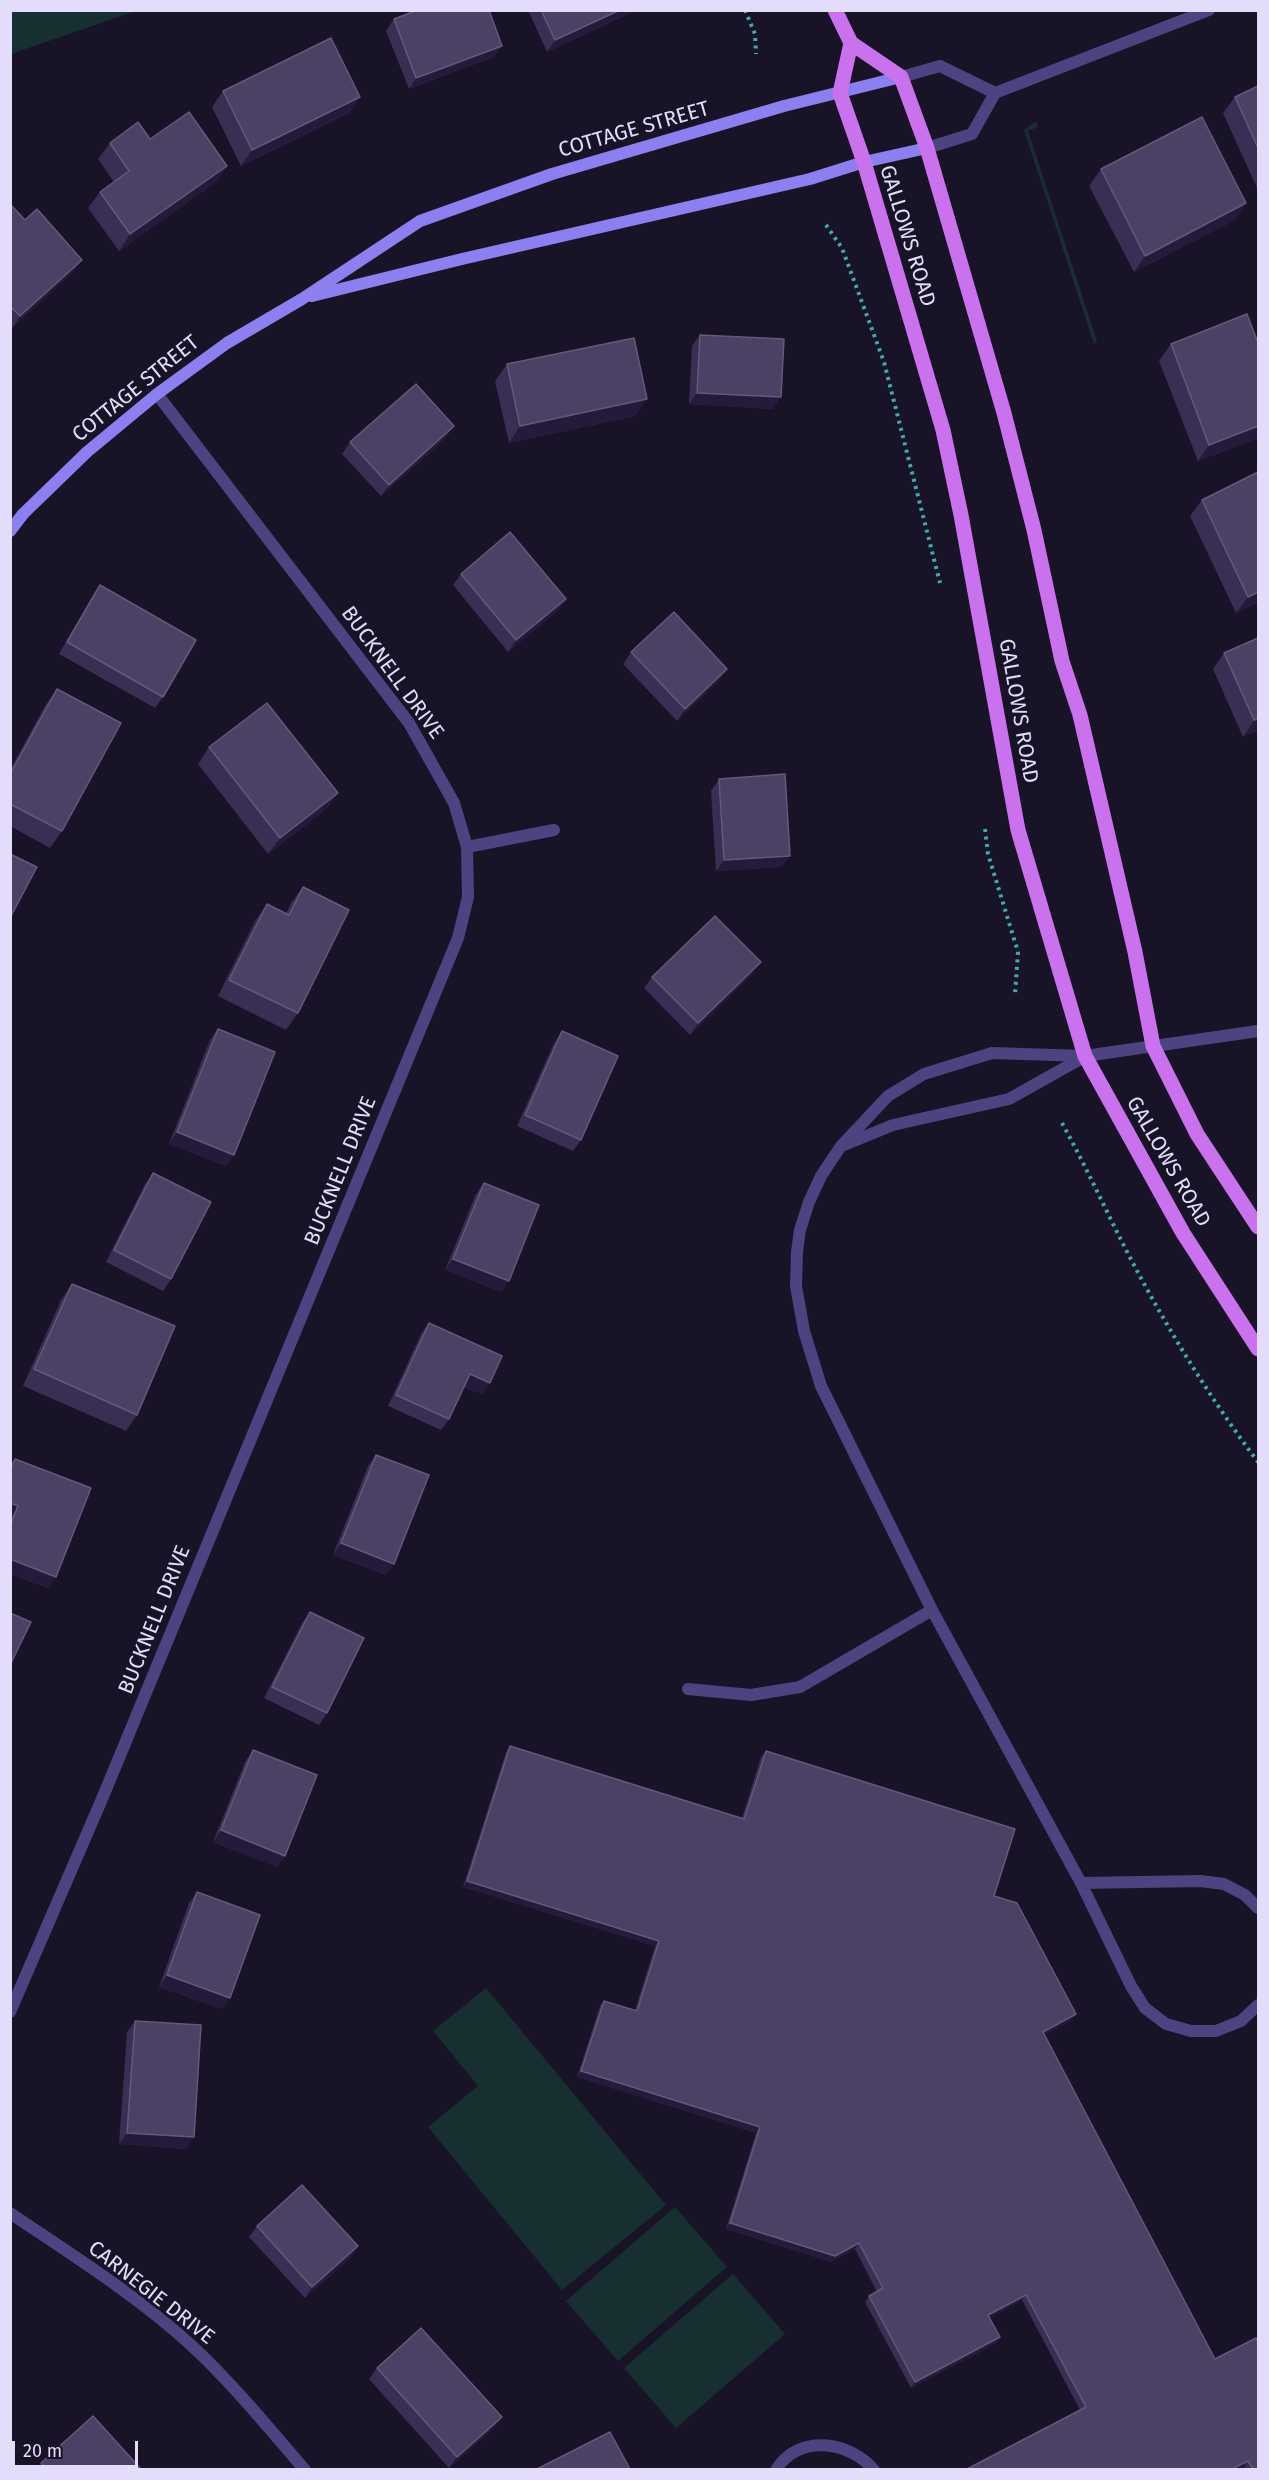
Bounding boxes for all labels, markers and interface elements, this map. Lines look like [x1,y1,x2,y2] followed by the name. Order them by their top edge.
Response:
[556,96,712,164] street label: COTTAGE STREET
[874,162,940,310] street label: GALLOWS ROAD
[68,330,204,448] street label: COTTAGE STREET
[335,602,449,744] street label: BUCKNELL DRIVE
[993,637,1043,785] street label: GALLOWS ROAD
[1121,1092,1215,1232] street label: GALLOWS ROAD
[300,1093,382,1249] street label: BUCKNELL DRIVE
[114,1542,196,1698] street label: BUCKNELL DRIVE
[83,2236,219,2350] street label: CARNEGIE DRIVE
[15,2429,141,2467] scale bar
[23,2440,62,2462] text: 20 m

